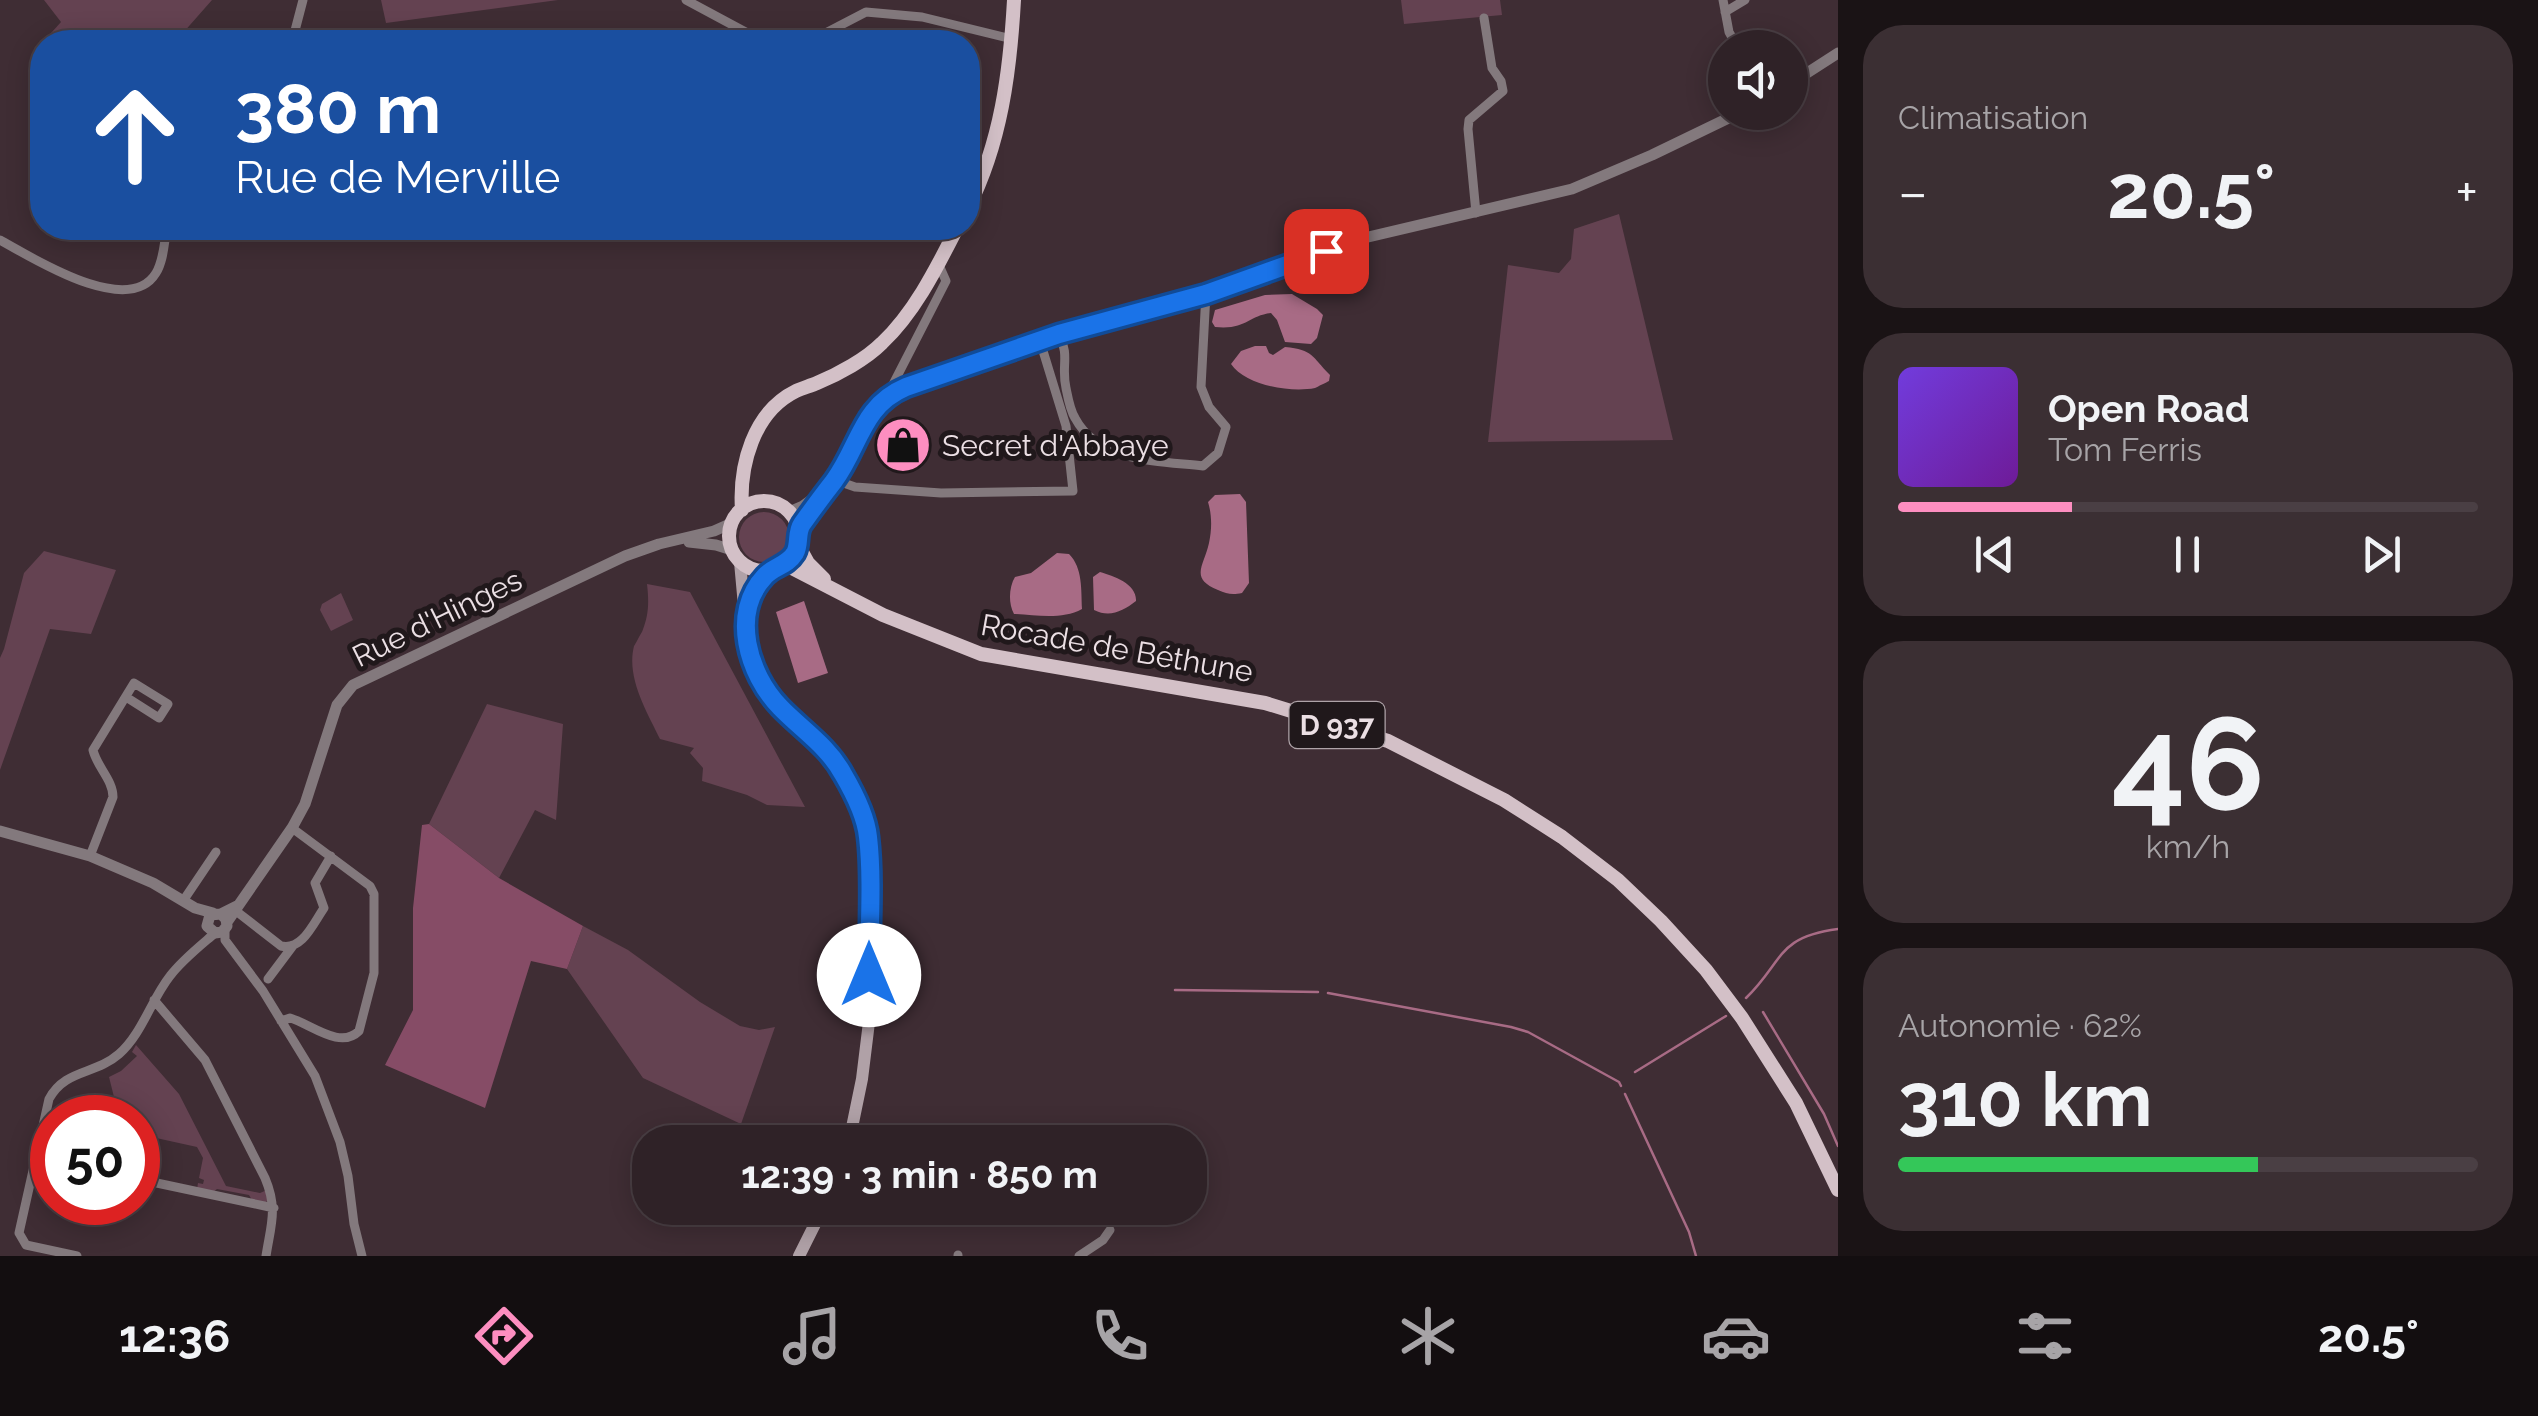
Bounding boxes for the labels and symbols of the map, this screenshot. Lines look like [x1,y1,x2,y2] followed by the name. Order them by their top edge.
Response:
[1284,209,1369,294] pin
[873,415,933,475] shop icon: Secret d'Abbaye
[942,428,1169,463] place label: Secret d'Abbaye
[347,562,527,674] street label: Rue d'Hinges
[978,607,1256,689] street label: Rocade de Béthune
[1290,702,1384,748] road number: D 937
[817,923,921,1027] position arrow
[30,1095,160,1225] speed limit sign: 50

